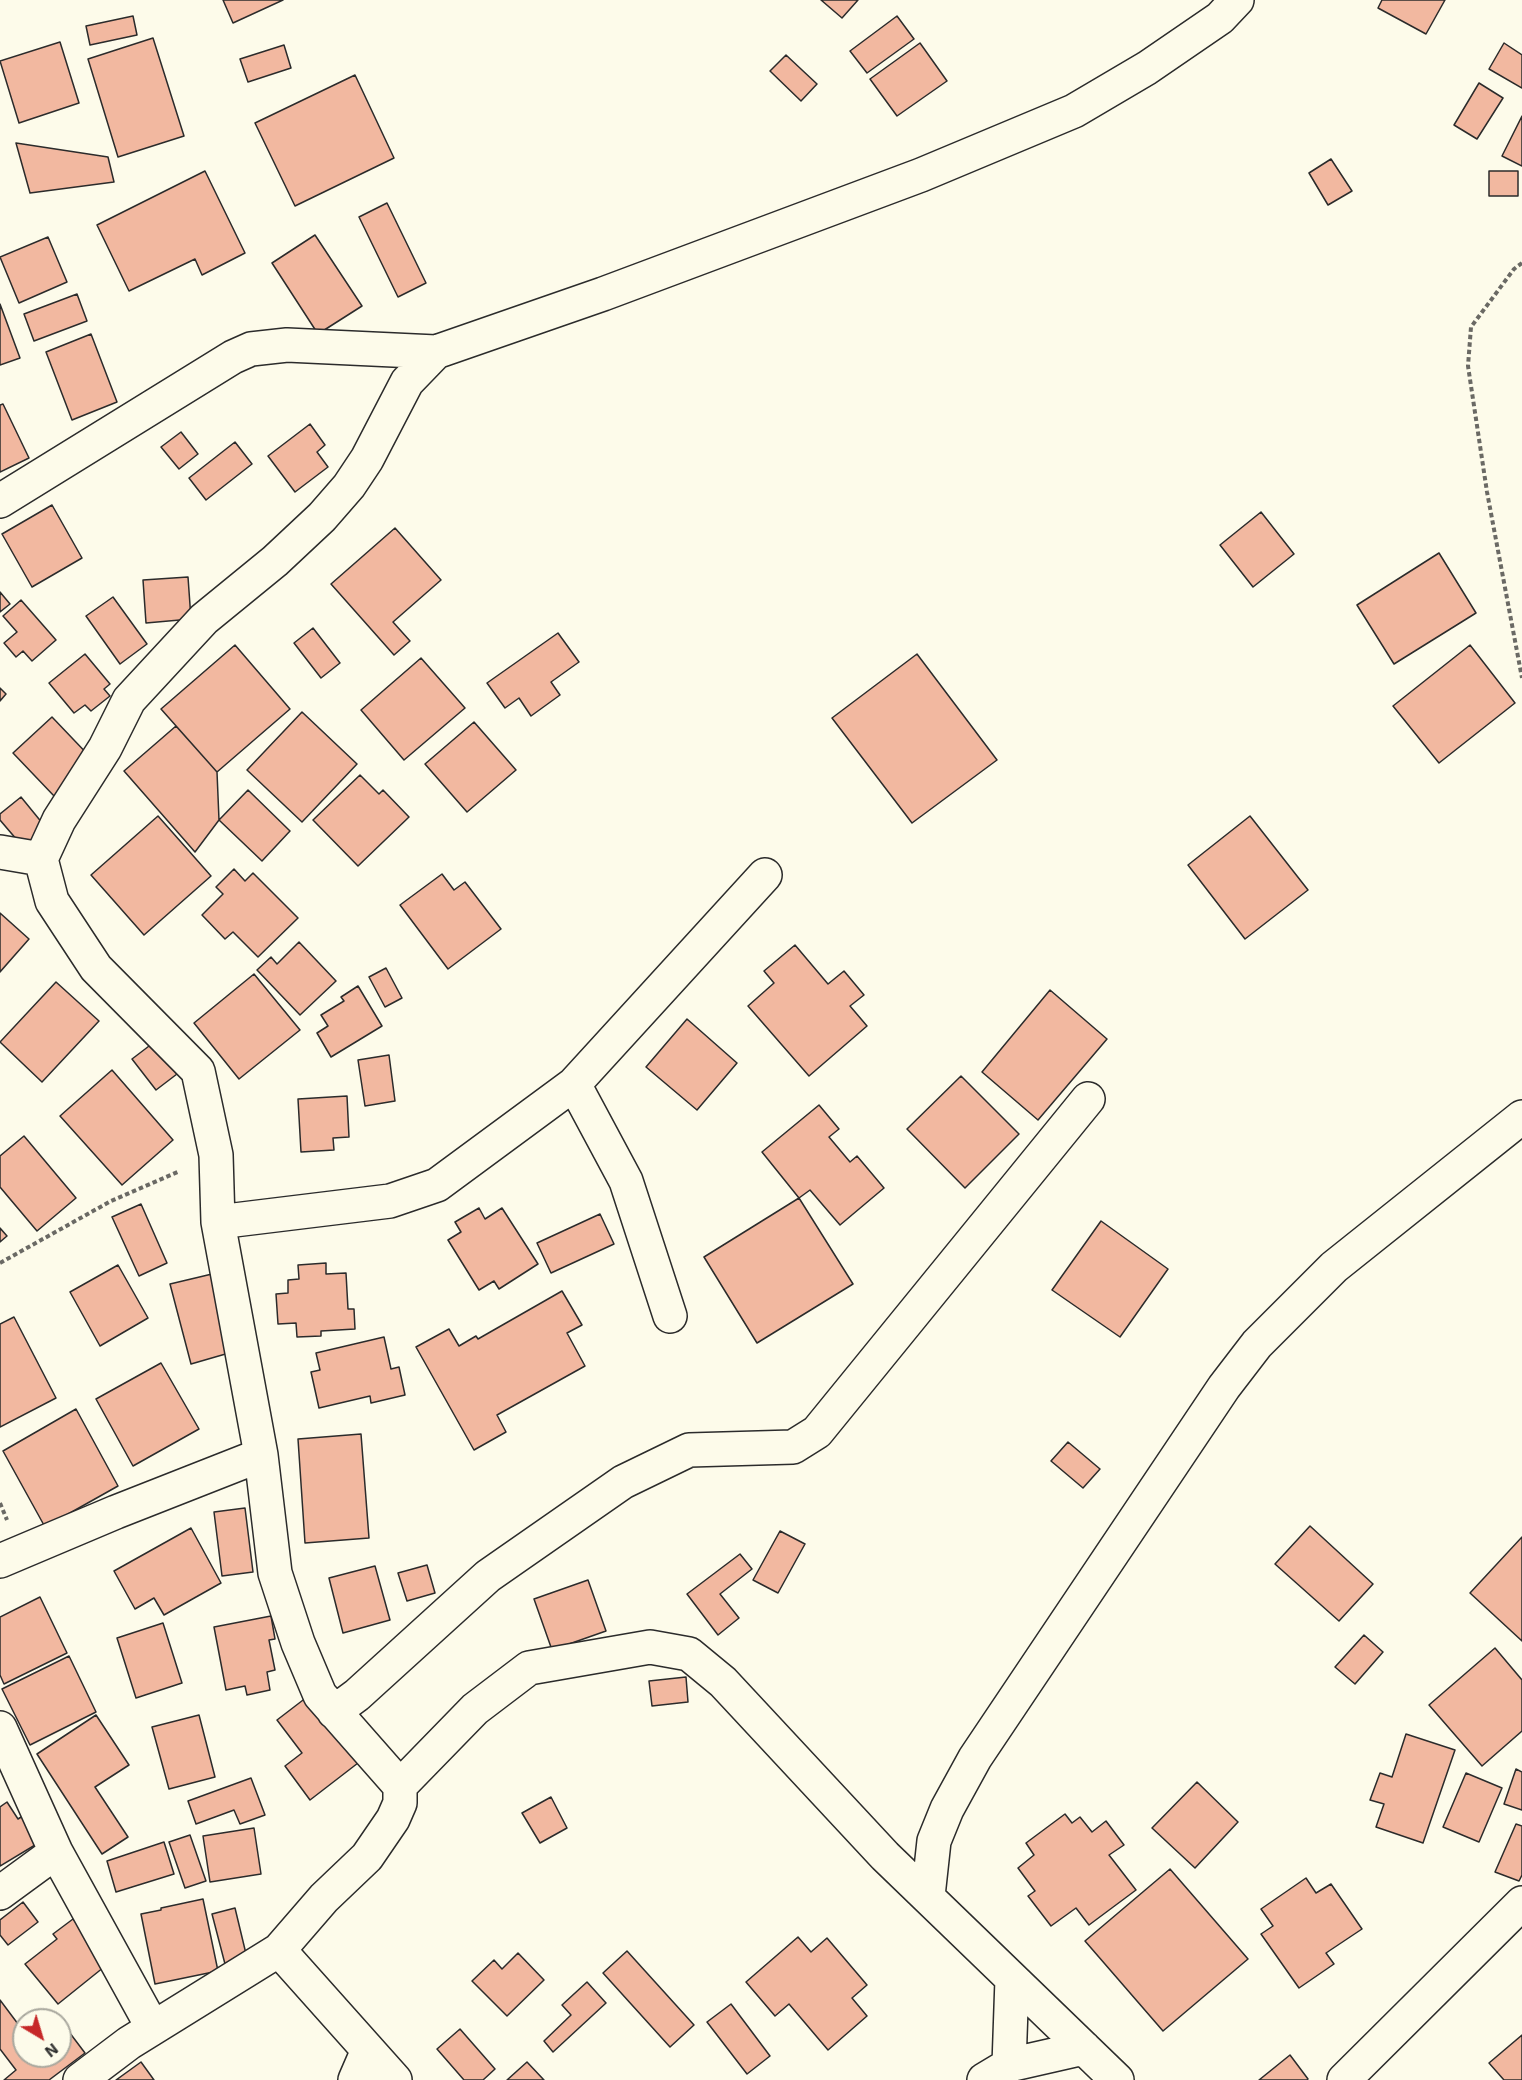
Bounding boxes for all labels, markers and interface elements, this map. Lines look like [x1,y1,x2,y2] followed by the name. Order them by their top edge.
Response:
[12,2008,72,2068] north arrow
[42,2040,63,2062] text: N

